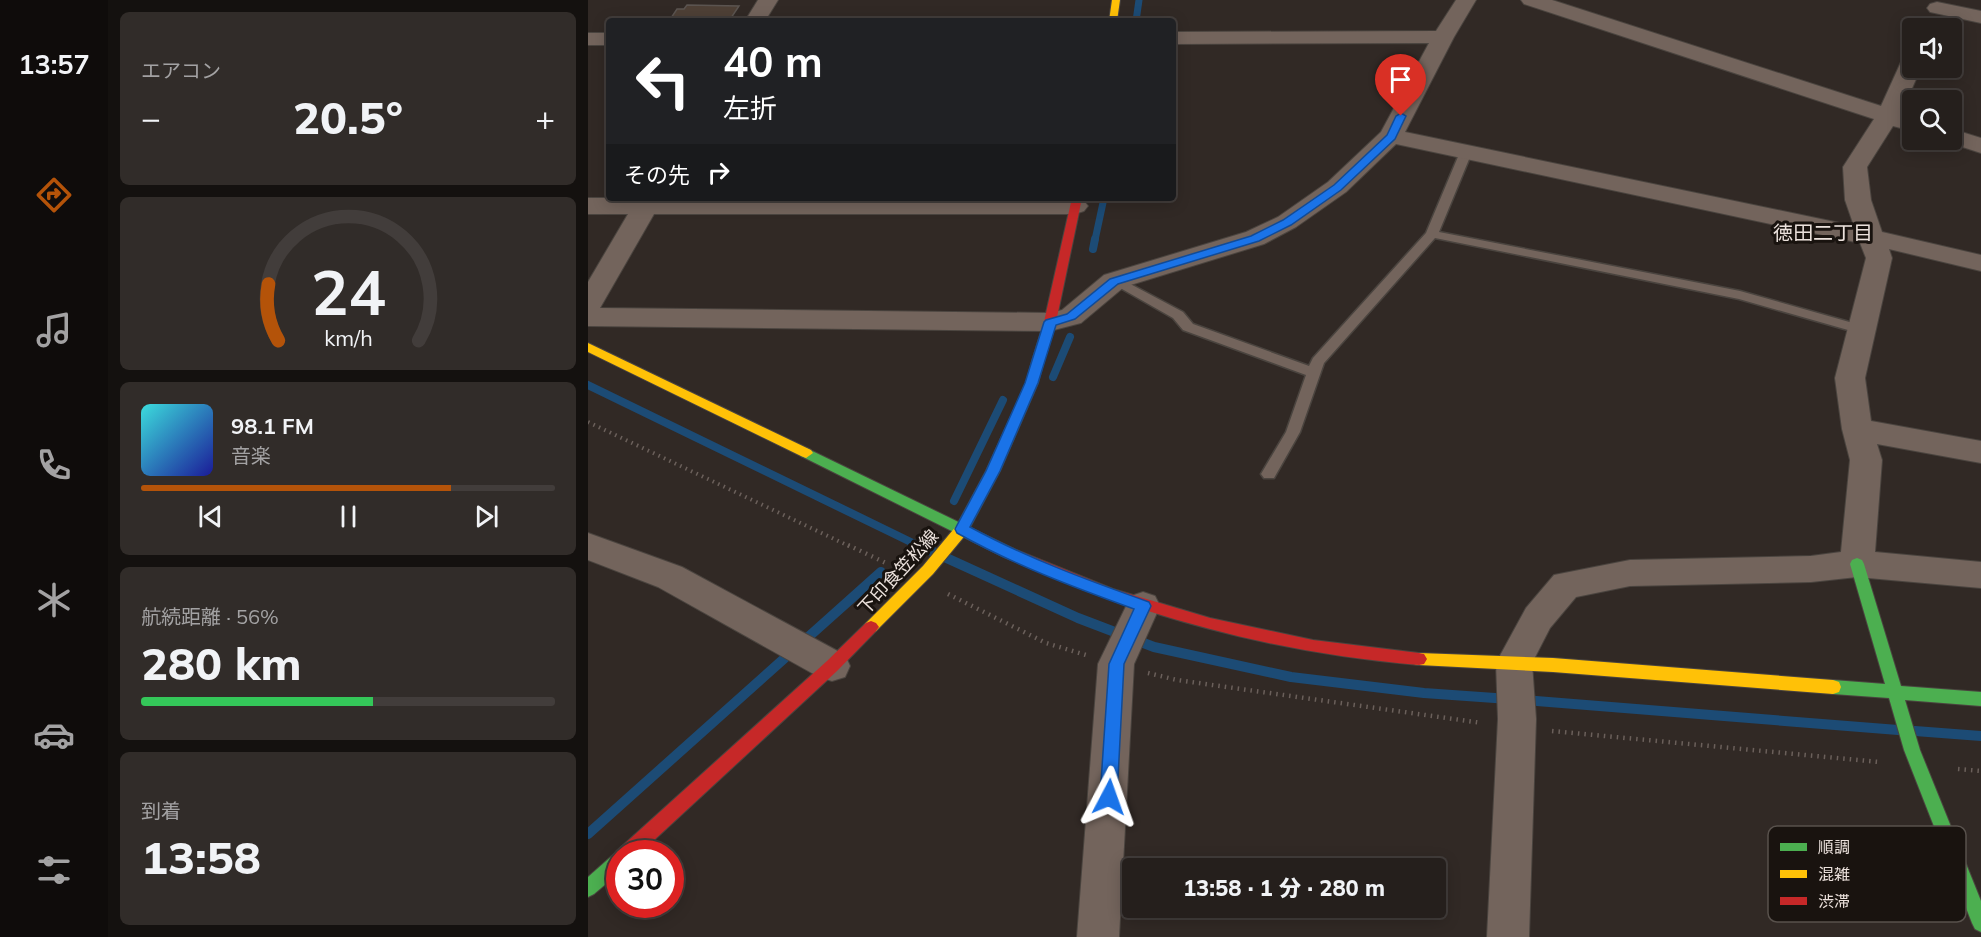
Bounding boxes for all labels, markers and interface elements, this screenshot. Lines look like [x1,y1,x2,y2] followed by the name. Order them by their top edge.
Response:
[1902,18,1962,150] map controls
[1902,18,1962,78] button: sound
[723,35,823,88] text: 40 m
[624,42,702,120] icon: left
[18,47,90,81] text: 13:57
[1375,54,1426,116] pin
[141,58,221,83] text: エアコン
[1384,63,1417,96] icon: arrive
[293,89,403,145] text: 20.5°
[1902,90,1962,150] button: search
[723,91,777,125] text: 左折
[141,97,161,138] text: −
[535,97,555,138] text: +
[702,156,735,189] icon: right
[624,161,690,189] text: その先
[33,174,75,216] icon: directions
[1773,220,1873,245] district label: 徳田二丁目
[311,252,385,331] text: 24
[33,309,75,351] icon: music
[324,324,372,351] text: km/h
[231,412,314,440] text: 98.1 FM
[231,443,271,468] text: 音楽
[33,444,75,486] icon: phone
[194,500,227,533] icon: previous
[332,500,365,533] icon: pause
[470,500,503,533] icon: next
[853,525,943,619] street label: 下印食笠松線
[33,579,75,621] icon: climate
[141,604,279,629] text: 航続距離 · 56%
[141,635,302,691] text: 280 km
[33,714,75,756] icon: car
[1077,765,1141,829] position arrow
[141,798,181,823] text: 到着
[1768,826,1966,922] legend
[141,829,261,885] text: 13:58
[1818,837,1850,857] text: 順調
[606,840,684,918] speed limit sign: 30
[33,849,75,891] icon: filters
[1818,864,1850,884] text: 混雑
[1183,874,1385,902] text: 13:58 · 1 分 · 280 m
[1818,891,1850,911] text: 渋滞

